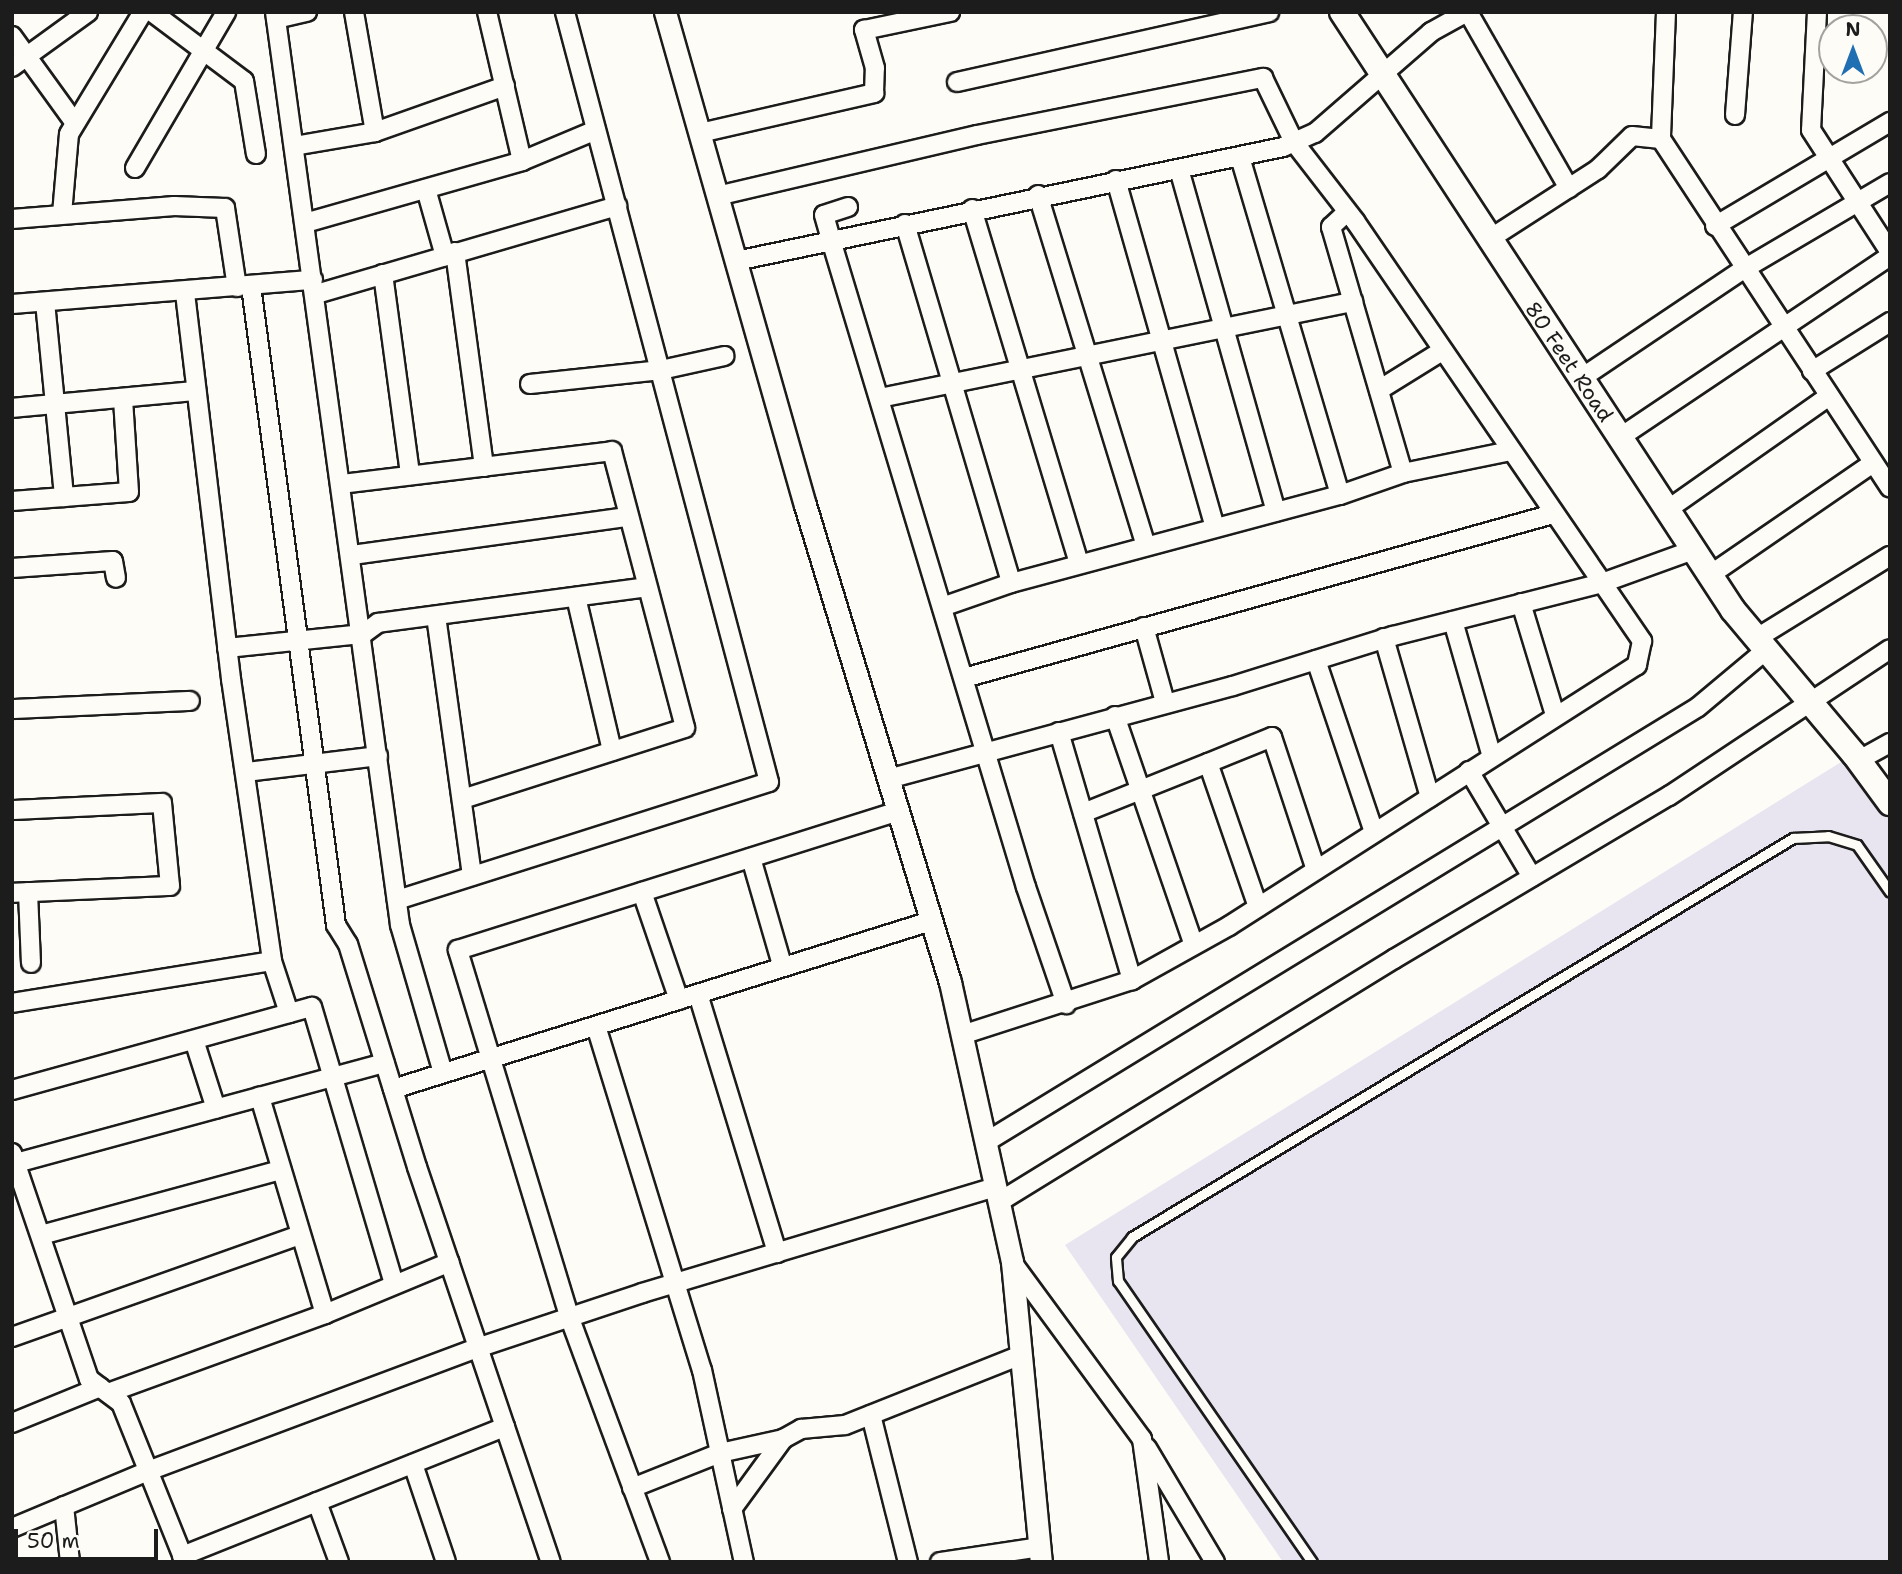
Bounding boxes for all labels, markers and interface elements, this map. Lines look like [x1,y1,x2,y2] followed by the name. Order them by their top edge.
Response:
[1818,14,1888,84] north arrow
[1845,17,1861,42] text: N
[1520,297,1618,427] street label: 80 Feet Road
[18,1514,161,1558] scale bar
[27,1527,80,1555] text: 50 m

